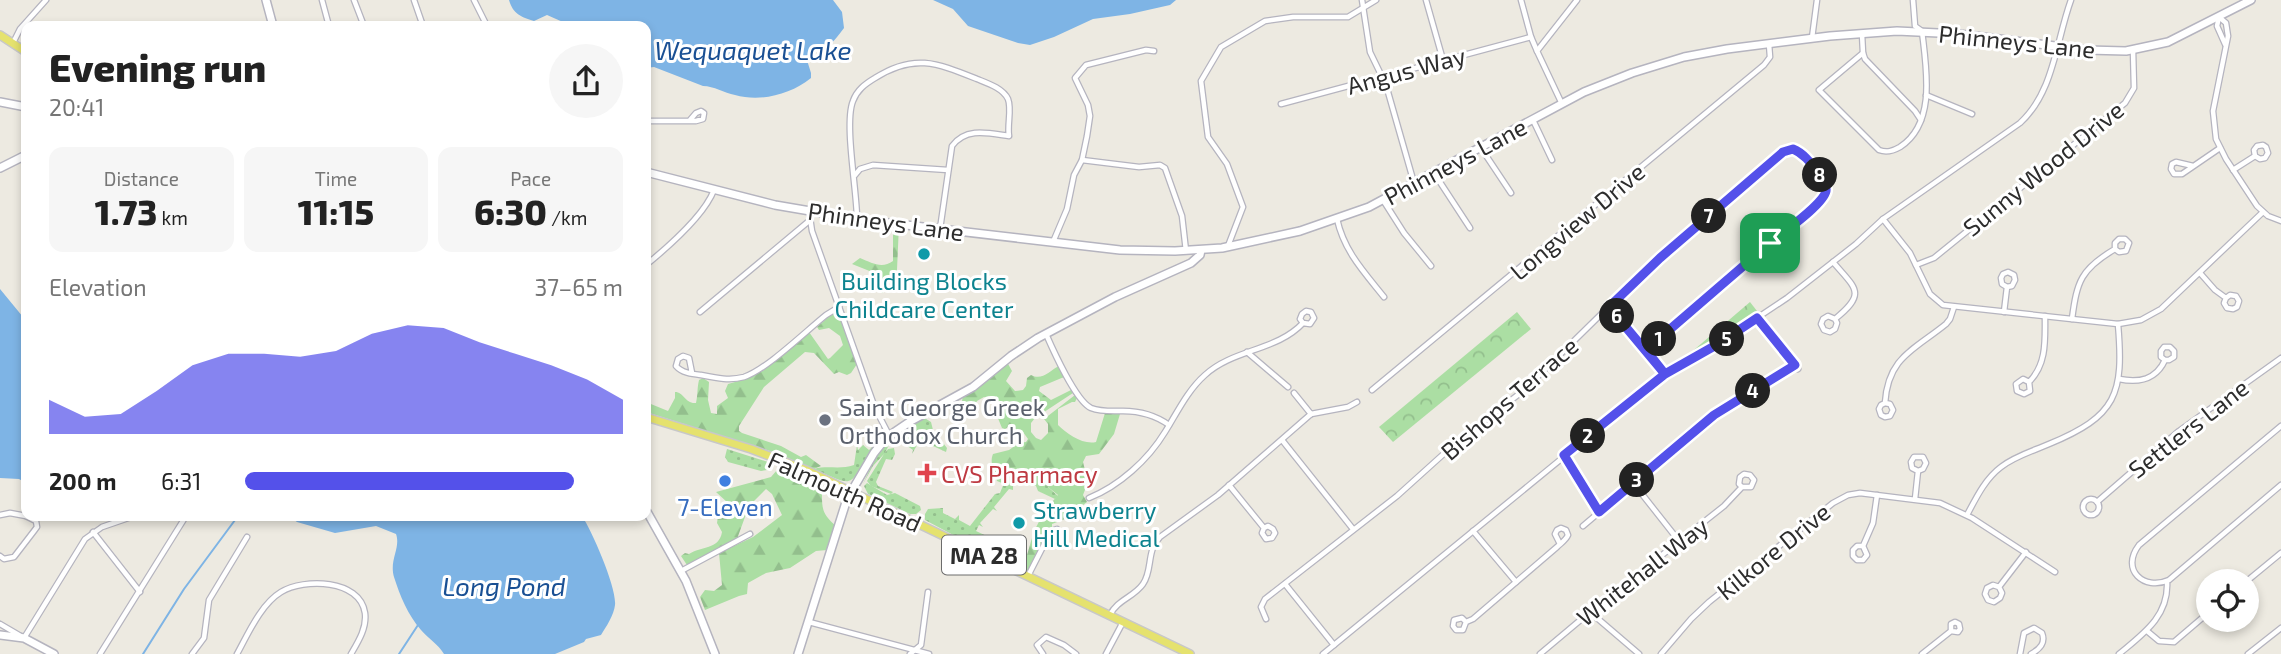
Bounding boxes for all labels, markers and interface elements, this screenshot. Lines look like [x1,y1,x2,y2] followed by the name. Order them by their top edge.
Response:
[1937,18,2097,64] street label: Phinneys Lane
[654,34,852,65] water label: Wequaquet Lake
[1344,40,1469,100] street label: Angus Way
[49,44,266,90] text: Evening run
[549,44,623,118] button: share
[49,93,105,121] text: 20:41
[1957,94,2129,242] street label: Sunny Wood Drive
[1379,111,1531,211] street label: Phinneys Lane
[1504,156,1650,286] street label: Longview Drive
[1802,158,1838,192] pin: 8
[1814,163,1825,186] text: 8
[104,167,179,190] text: Distance
[315,167,357,190] text: Time
[510,167,551,190] text: Pace
[95,190,157,232] text: 1.73
[298,190,374,232] text: 11:15
[474,190,547,232] text: 6:30
[806,196,966,246] street label: Phinneys Lane
[1692,198,1726,234] pin: 7
[1703,204,1714,227] text: 7
[157,206,188,229] text: km
[547,206,587,229] text: /km
[1740,213,1800,273] pin
[1751,224,1789,262] icon: arrive
[916,246,932,262] marker: Building Blocks Childcare Center
[834,266,1014,323] place label: Building Blocks Childcare Center
[49,273,147,301] text: Elevation
[535,273,623,301] text: 37–65 m
[1600,298,1634,334] pin: 6
[1611,304,1622,327] text: 6
[1642,322,1676,356] pin: 1
[1710,322,1744,356] pin: 5
[1654,327,1663,350] text: 1
[1721,327,1732,350] text: 5
[1434,330,1584,466] street label: Bishops Terrace
[2122,372,2254,484] street label: Settlers Lane
[1736,374,1770,408] pin: 4
[1746,379,1759,402] text: 4
[839,392,1045,449] place label: Saint George Greek Orthodox Church
[817,412,833,428] marker: Saint George Greek Orthodox Church
[1570,418,1606,453] pin: 2
[1582,424,1593,447] text: 2
[764,444,926,538] street label: Falmouth Road
[941,459,1098,488] place label: CVS Pharmacy
[1620,462,1654,498] pin: 3
[919,465,935,481] marker: CVS Pharmacy
[49,467,117,495] text: 200 m
[161,467,202,495] text: 6:31
[1631,468,1642,491] text: 3
[717,473,733,489] marker: 7-Eleven
[677,492,773,521] place label: 7-Eleven
[1033,495,1160,552] place label: Strawberry Hill Medical
[1711,497,1835,605] street label: Kilkore Drive
[1570,510,1714,631] street label: Whitehall Way
[1011,515,1027,531] marker: Strawberry Hill Medical
[942,536,1026,575] road number: MA 28
[2196,569,2259,632] map controls
[2196,569,2259,632] button: locate
[442,570,566,601] water label: Long Pond

